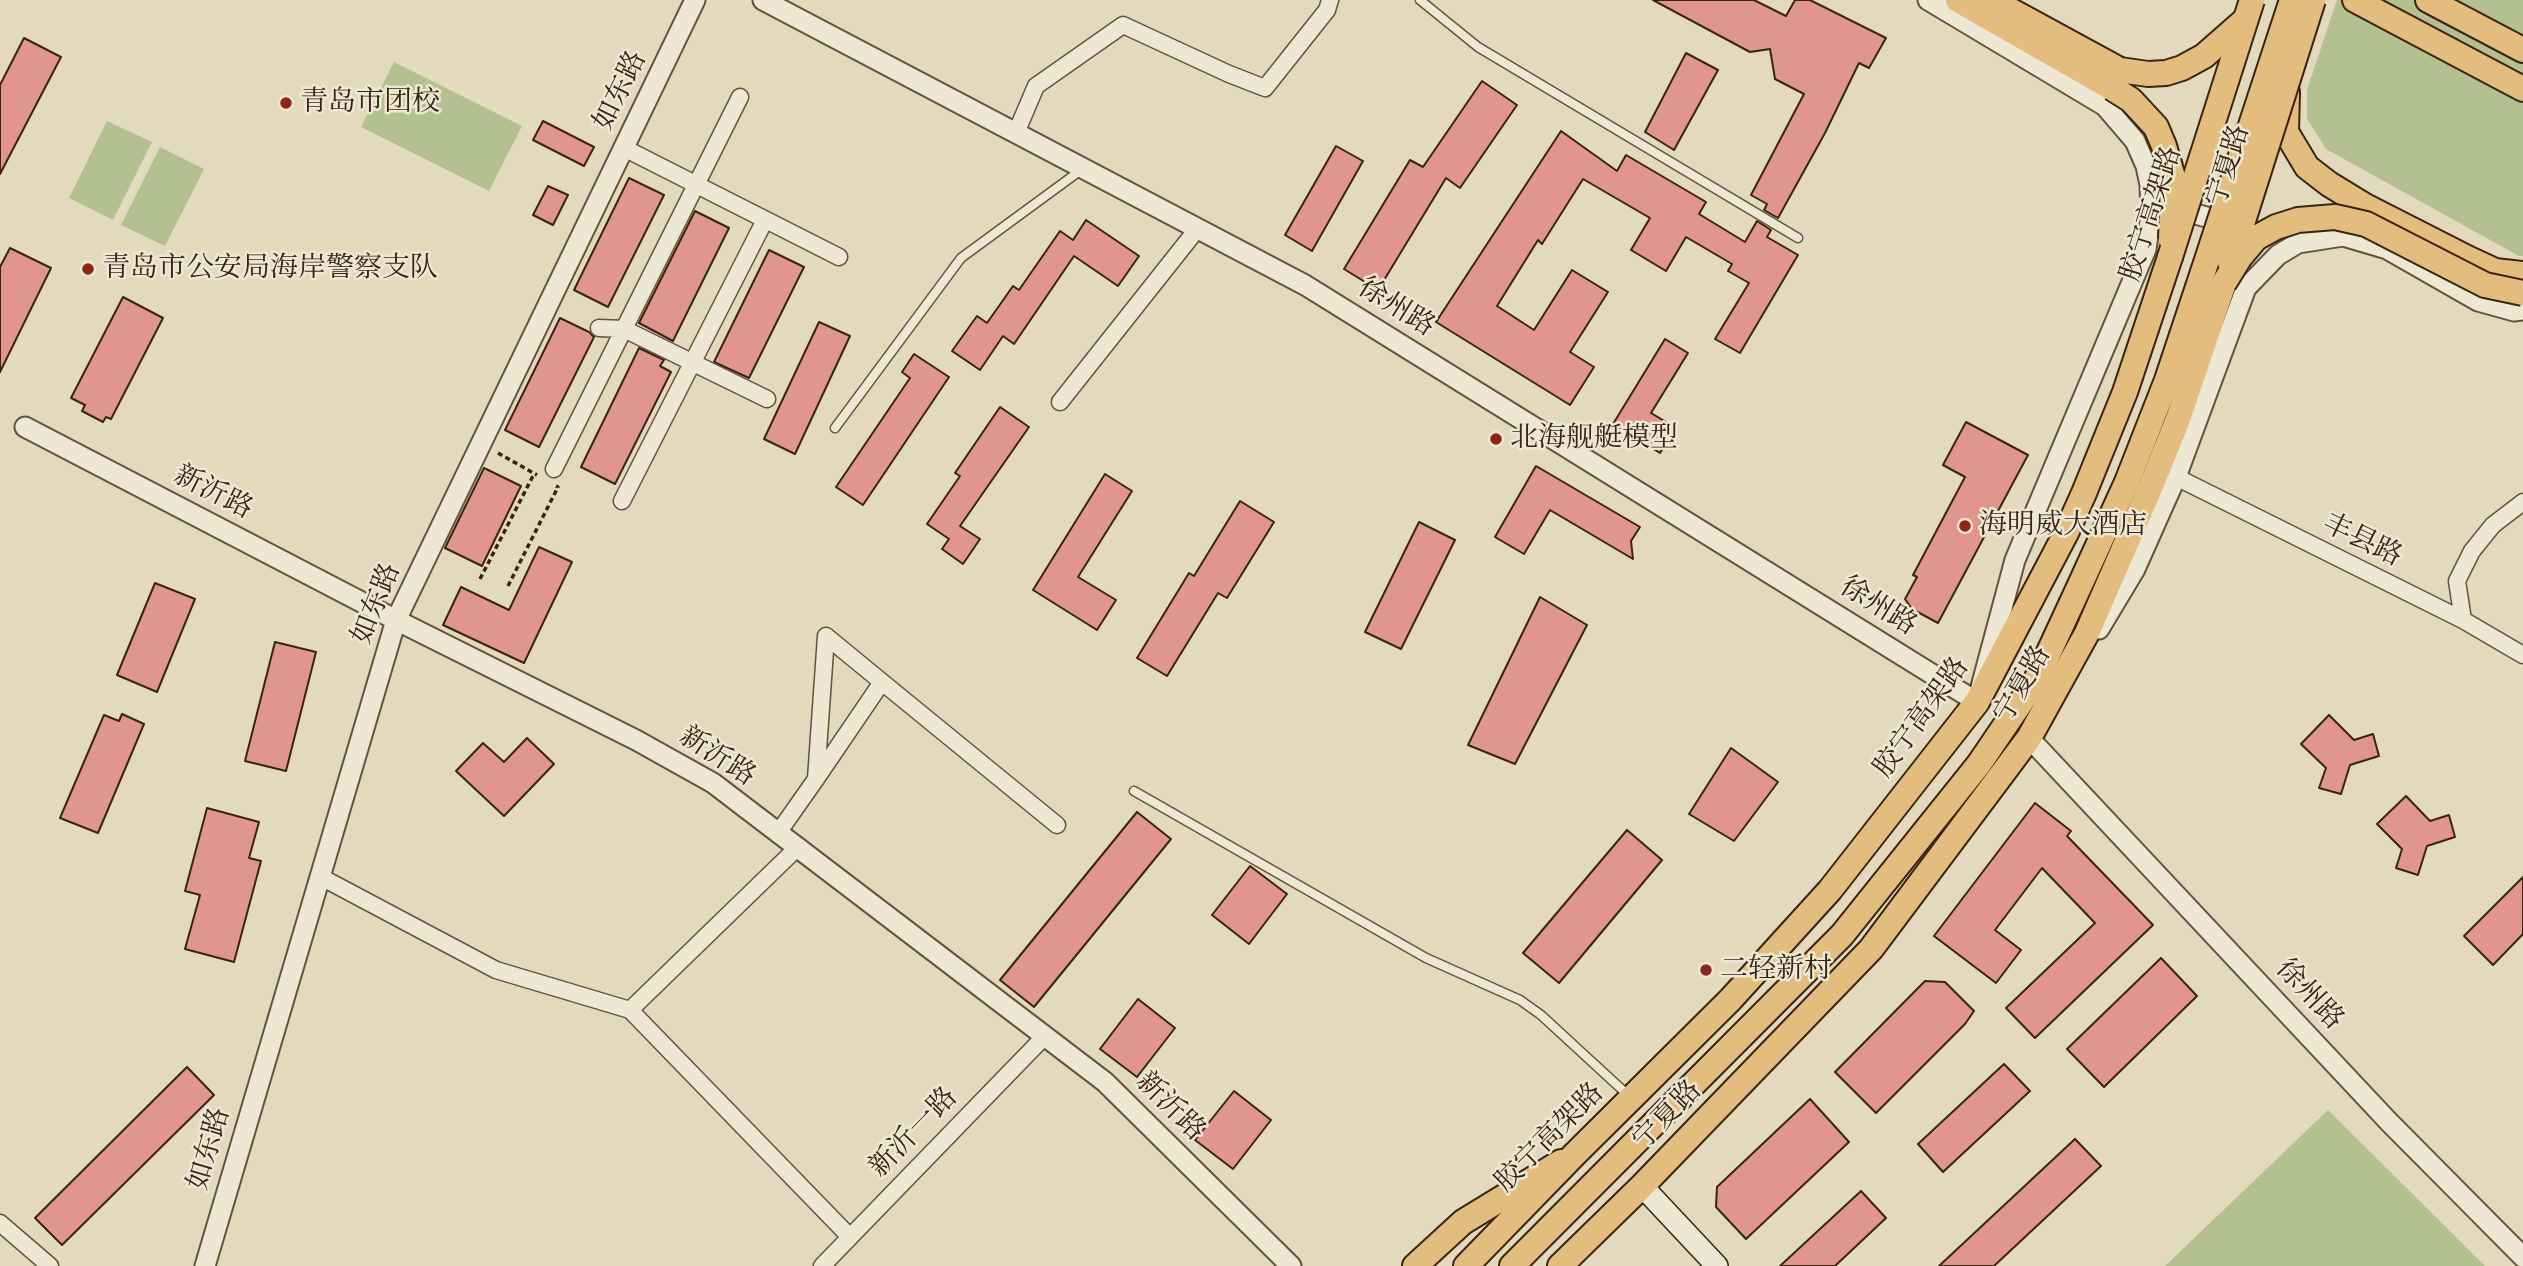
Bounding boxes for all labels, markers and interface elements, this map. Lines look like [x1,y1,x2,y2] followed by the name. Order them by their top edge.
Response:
[587,46,655,136] street label: 如东路
[300,86,440,120] place label: 青岛市团校
[278,95,294,111] marker: 青岛市团校
[2201,121,2257,211] street label: 宁夏路
[2114,142,2190,286] street label: 胶宁高架路
[102,252,438,286] place label: 青岛市公安局海岸警察支队
[80,261,96,277] marker: 青岛市公安局海岸警察支队
[1351,271,1441,345] street label: 徐州路
[1510,422,1678,456] place label: 北海舰艇模型
[1488,431,1504,447] marker: 北海舰艇模型
[168,459,258,527] street label: 新沂路
[2317,507,2407,575] street label: 丰县路
[1979,509,2147,543] place label: 海明威大酒店
[1957,518,1973,534] marker: 海明威大酒店
[346,559,408,649] street label: 如东路
[1833,570,1923,644] street label: 徐州路
[1987,640,2059,730] street label: 宁夏路
[1867,651,1977,785] street label: 胶宁高架路
[673,720,761,794] street label: 新沂路
[1720,953,1832,987] place label: 二轻新村
[2268,953,2350,1037] street label: 徐州路
[1698,962,1714,978] marker: 二轻新村
[1128,1065,1212,1149] street label: 新沂路
[1627,1074,1709,1158] street label: 宁夏路
[1489,1077,1611,1199] street label: 胶宁高架路
[863,1081,965,1185] street label: 新沂一路
[182,1104,238,1194] street label: 如东路

